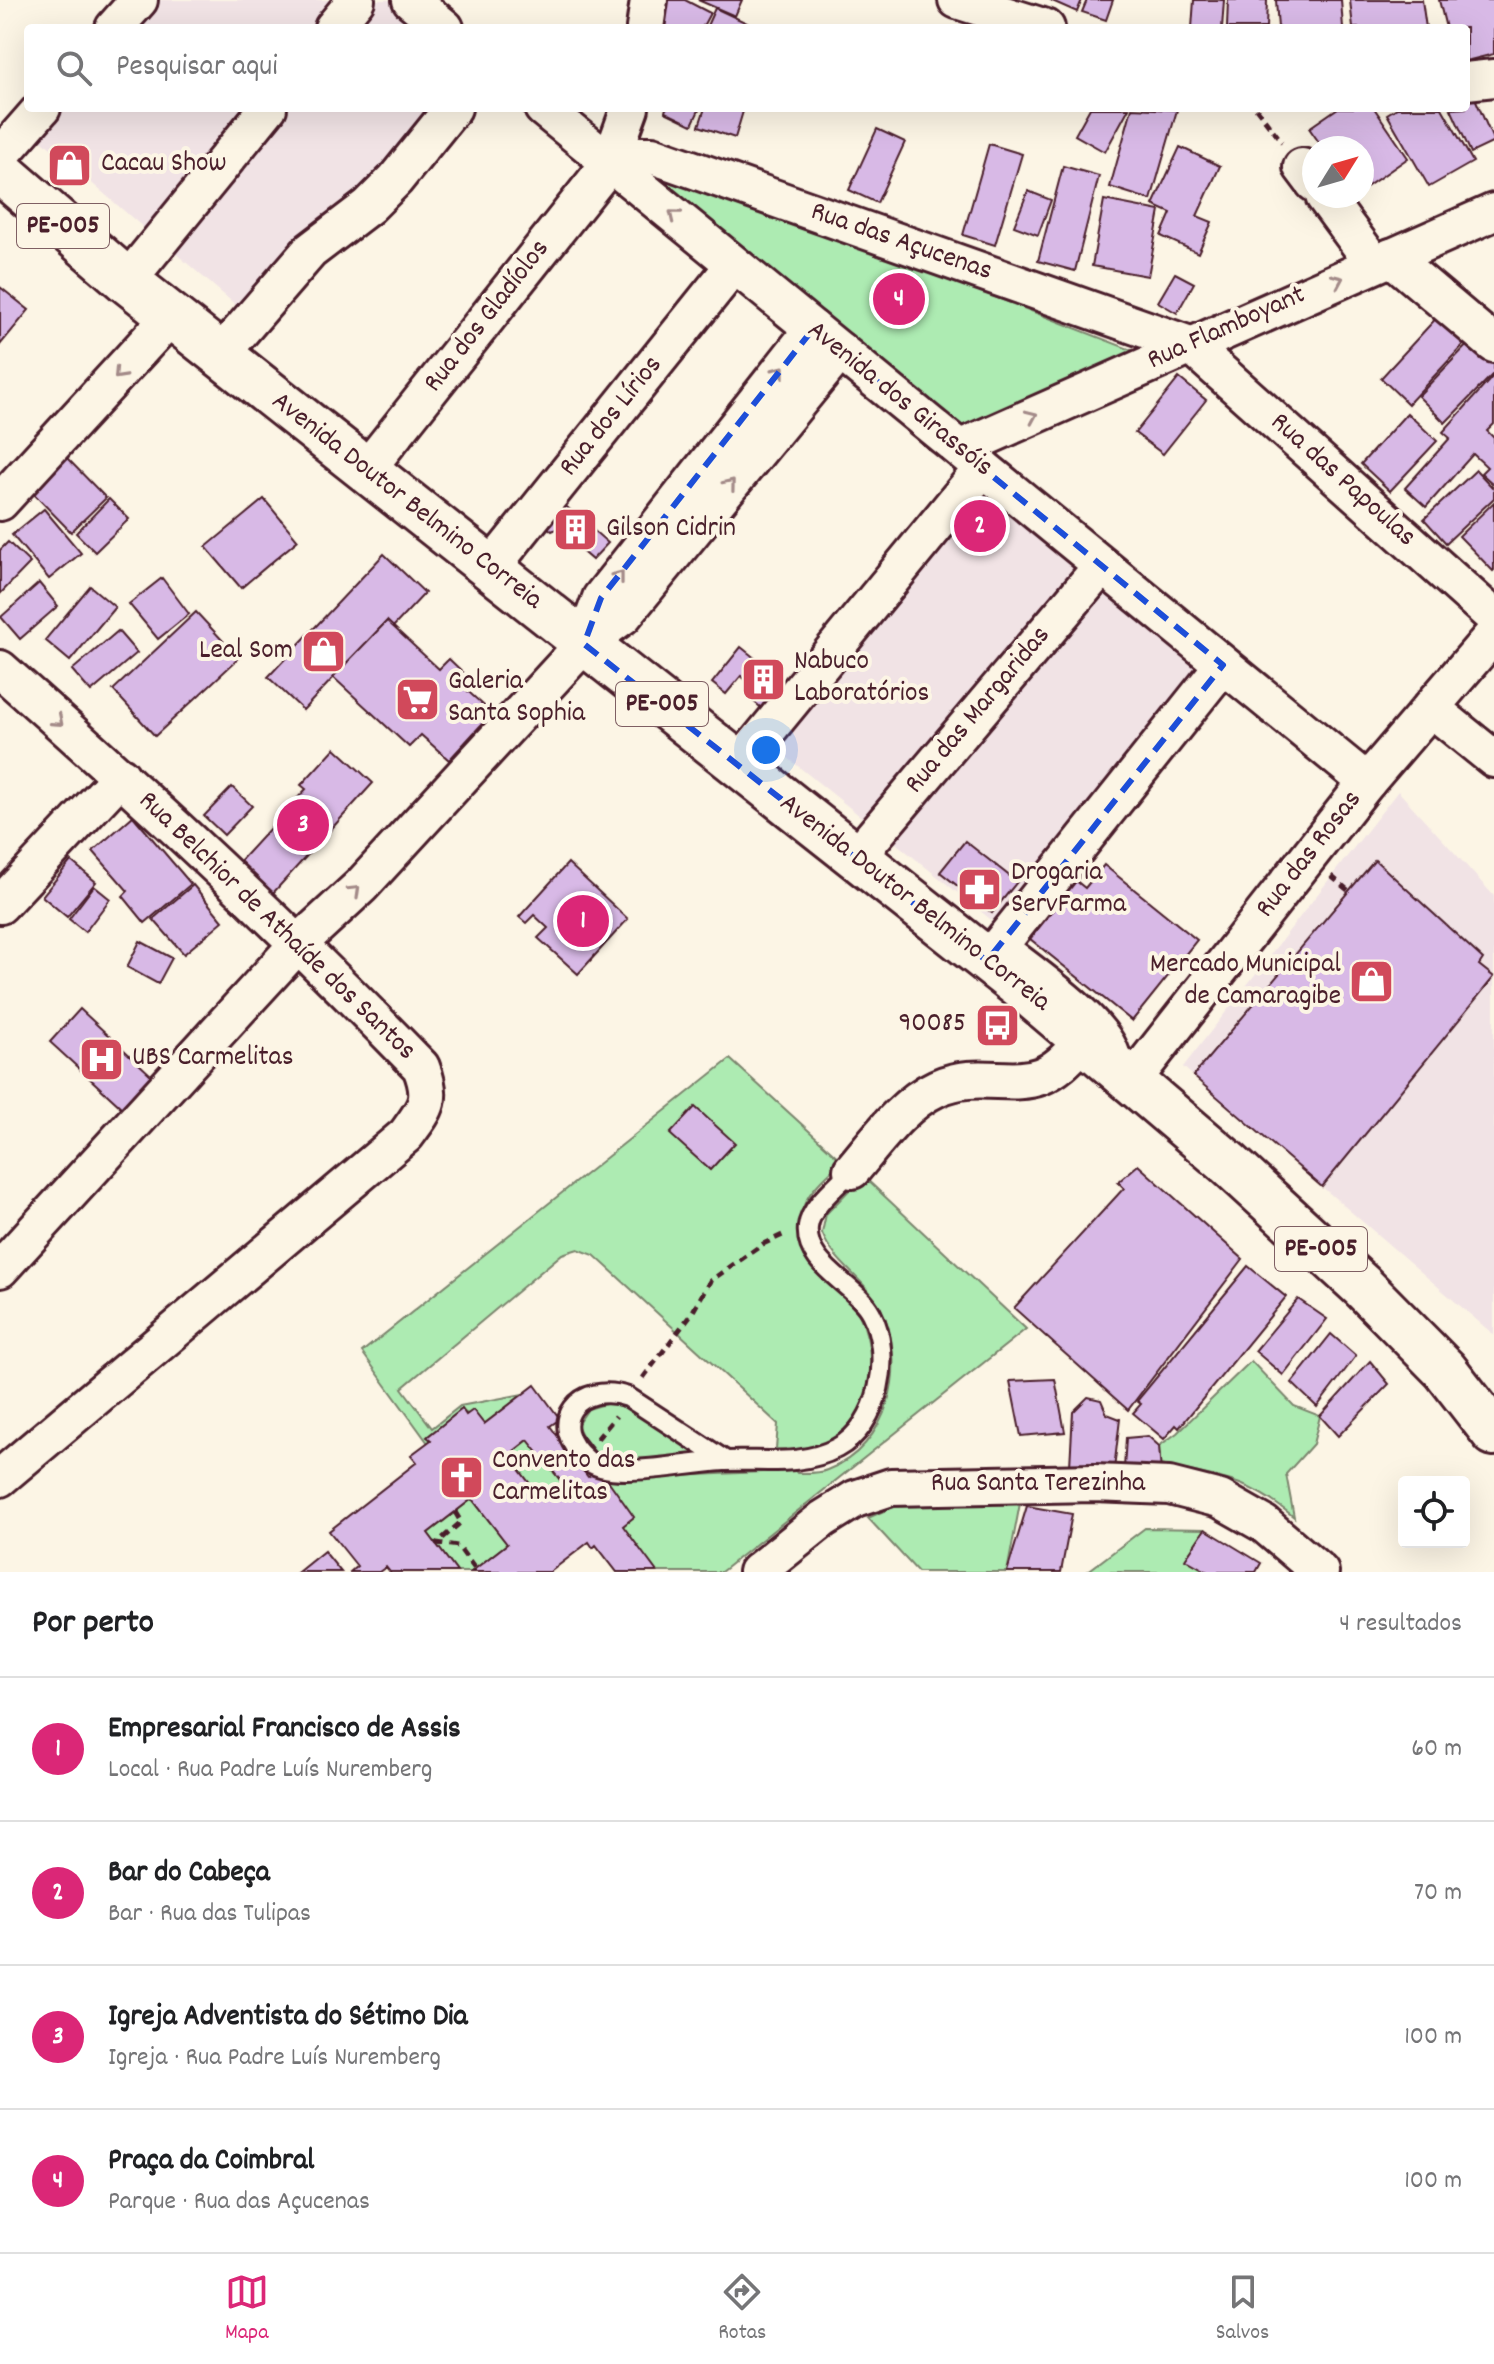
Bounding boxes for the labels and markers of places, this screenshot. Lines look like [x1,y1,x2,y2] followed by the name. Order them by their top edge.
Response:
[46,141,94,189] shop icon: Cacau Show
[101,145,227,185] place label: Cacau Show
[873,269,925,329] pin: 4
[954,496,1006,556] pin: 2
[551,506,599,554] building icon: Gilson Cidrin
[606,510,736,550] place label: Gilson Cidrin
[300,628,348,676] shop icon: Leal Som
[199,632,293,672] place label: Leal Som
[794,643,929,715] place label: Nabuco Laboratórios
[739,655,787,703] building icon: Nabuco Laboratórios
[448,663,586,735] place label: Galeria Santa Sophia
[393,675,441,723] supermarket icon: Galeria Santa Sophia
[277,795,329,855] pin: 3
[1011,854,1127,926] place label: Drogaria ServFarma
[956,866,1004,914] pharmacy icon: Drogaria ServFarma
[557,891,609,951] pin: 1
[1150,946,1341,1018] place label: Mercado Municipal de Camaragibe
[1348,958,1396,1006] shop icon: Mercado Municipal de Camaragibe
[973,1001,1021,1049] bus stop icon: 90085
[898,1005,966,1045] place label: 90085
[77,1035,125,1083] hospital icon: UBS Carmelitas
[132,1039,293,1079] place label: UBS Carmelitas
[492,1442,635,1514] place label: Convento das Carmelitas
[437,1454,485,1502] church icon: Convento das Carmelitas

